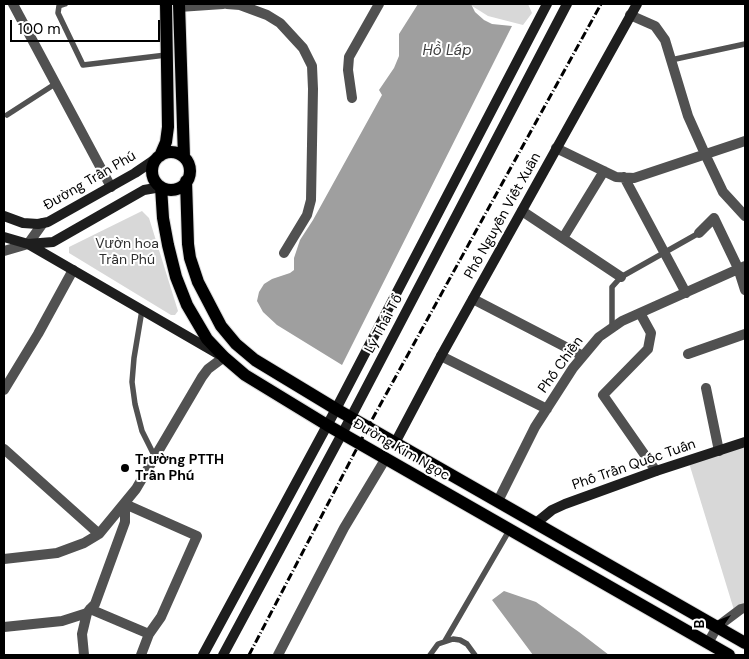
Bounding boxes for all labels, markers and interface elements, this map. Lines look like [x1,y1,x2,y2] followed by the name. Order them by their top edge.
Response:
[12,10,162,42] scale bar
[18,19,61,39] text: 100 m
[423,42,471,60] water label: Hồ Láp
[41,148,139,214] street label: Đường Trần Phú
[461,150,545,282] street label: Phố Nguyễn Viết Xuân
[95,236,159,268] park label: Vườn hoa Trần Phú
[361,292,407,356] street label: Lý Thái Tổ
[535,334,587,396] street label: Phố Chiền
[350,415,452,485] street label: Đường Kim Ngọc
[570,436,698,494] street label: Phố Trần Quốc Tuấn
[135,452,224,484] place label: Trường PTTH Trần Phú
[119,462,131,474] marker: Trường PTTH Trần Phú
[689,599,739,649] north arrow
[690,620,708,628] text: B

